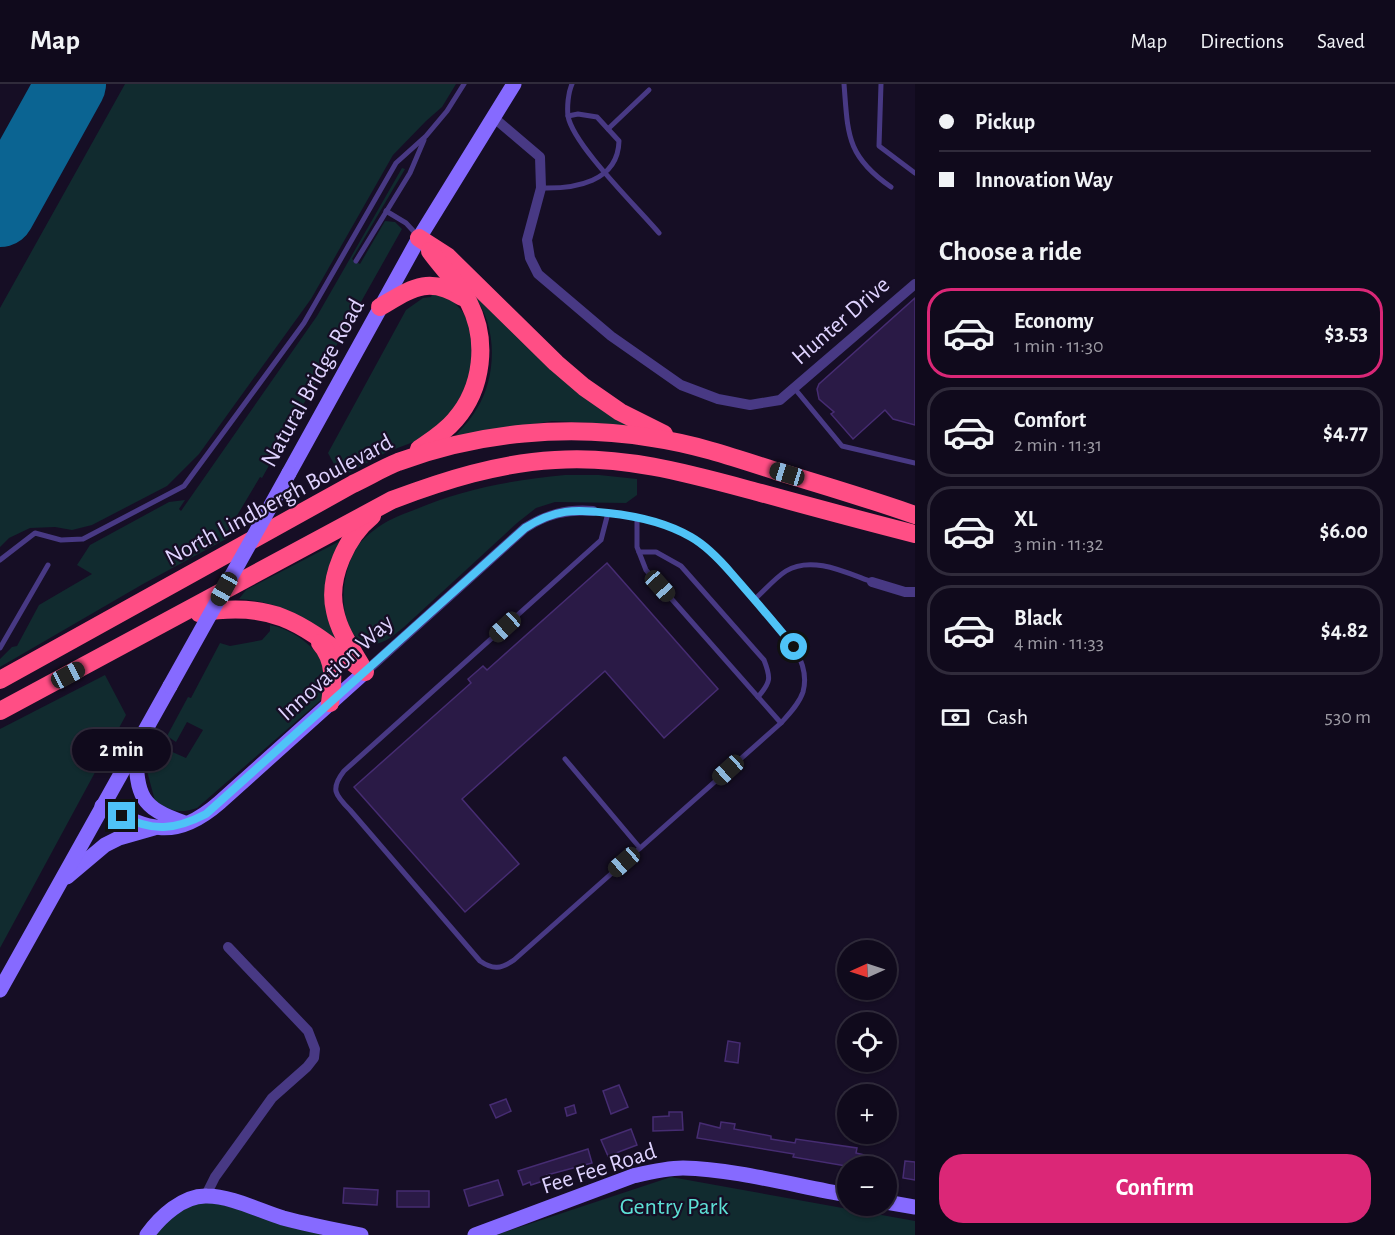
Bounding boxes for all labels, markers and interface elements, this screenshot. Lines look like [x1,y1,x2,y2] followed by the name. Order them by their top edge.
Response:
[30,27,80,55] text: Map
[1131,31,1167,52] text: Map
[1200,31,1284,52] text: Directions
[1317,31,1365,52] text: Saved
[975,111,1035,133] text: Pickup
[975,169,1113,191] text: Innovation Way
[939,238,1082,265] text: Choose a ride
[788,272,894,370] street label: Hunter Drive
[257,295,369,471] street label: Natural Bridge Road
[942,306,996,360] icon: car
[1014,310,1094,332] text: Economy
[1325,322,1368,344] text: $3.53
[1014,336,1104,356] text: 1 min · 11:30
[942,405,996,459] icon: car
[1014,409,1086,431] text: Comfort
[1323,421,1368,443] text: $4.77
[161,430,397,570] street label: North Lindbergh Boulevard
[1014,435,1102,455] text: 2 min · 11:31
[767,460,807,488] car
[942,504,996,558] icon: car
[1014,508,1037,530] text: XL
[1320,520,1368,542] text: $6.00
[1014,534,1104,554] text: 3 min · 11:32
[641,567,679,605] car
[207,569,241,609] car
[942,603,996,657] icon: car
[1014,607,1062,629] text: Black
[486,608,524,646] car
[274,610,398,726] street label: Innovation Way
[1321,619,1368,641] text: $4.82
[780,633,807,660] route start
[1014,633,1104,653] text: 4 min · 11:33
[48,659,88,691] car
[939,701,972,734] icon: cash
[987,706,1028,728] text: Cash
[1325,707,1371,727] text: 530 m
[72,729,172,771] callout: 2 min
[99,740,144,760] text: 2 min
[709,751,747,789] car
[108,802,135,829] route end
[605,843,643,881] car
[837,940,897,1000] north arrow
[837,940,897,1216] map controls
[837,1012,897,1072] button: locate
[837,1084,897,1144] button: +
[539,1139,659,1199] street label: Fee Fee Road
[939,1154,1371,1223] button: Confirm
[837,1156,897,1216] button: −
[620,1195,728,1219] park label: Gentry Park

